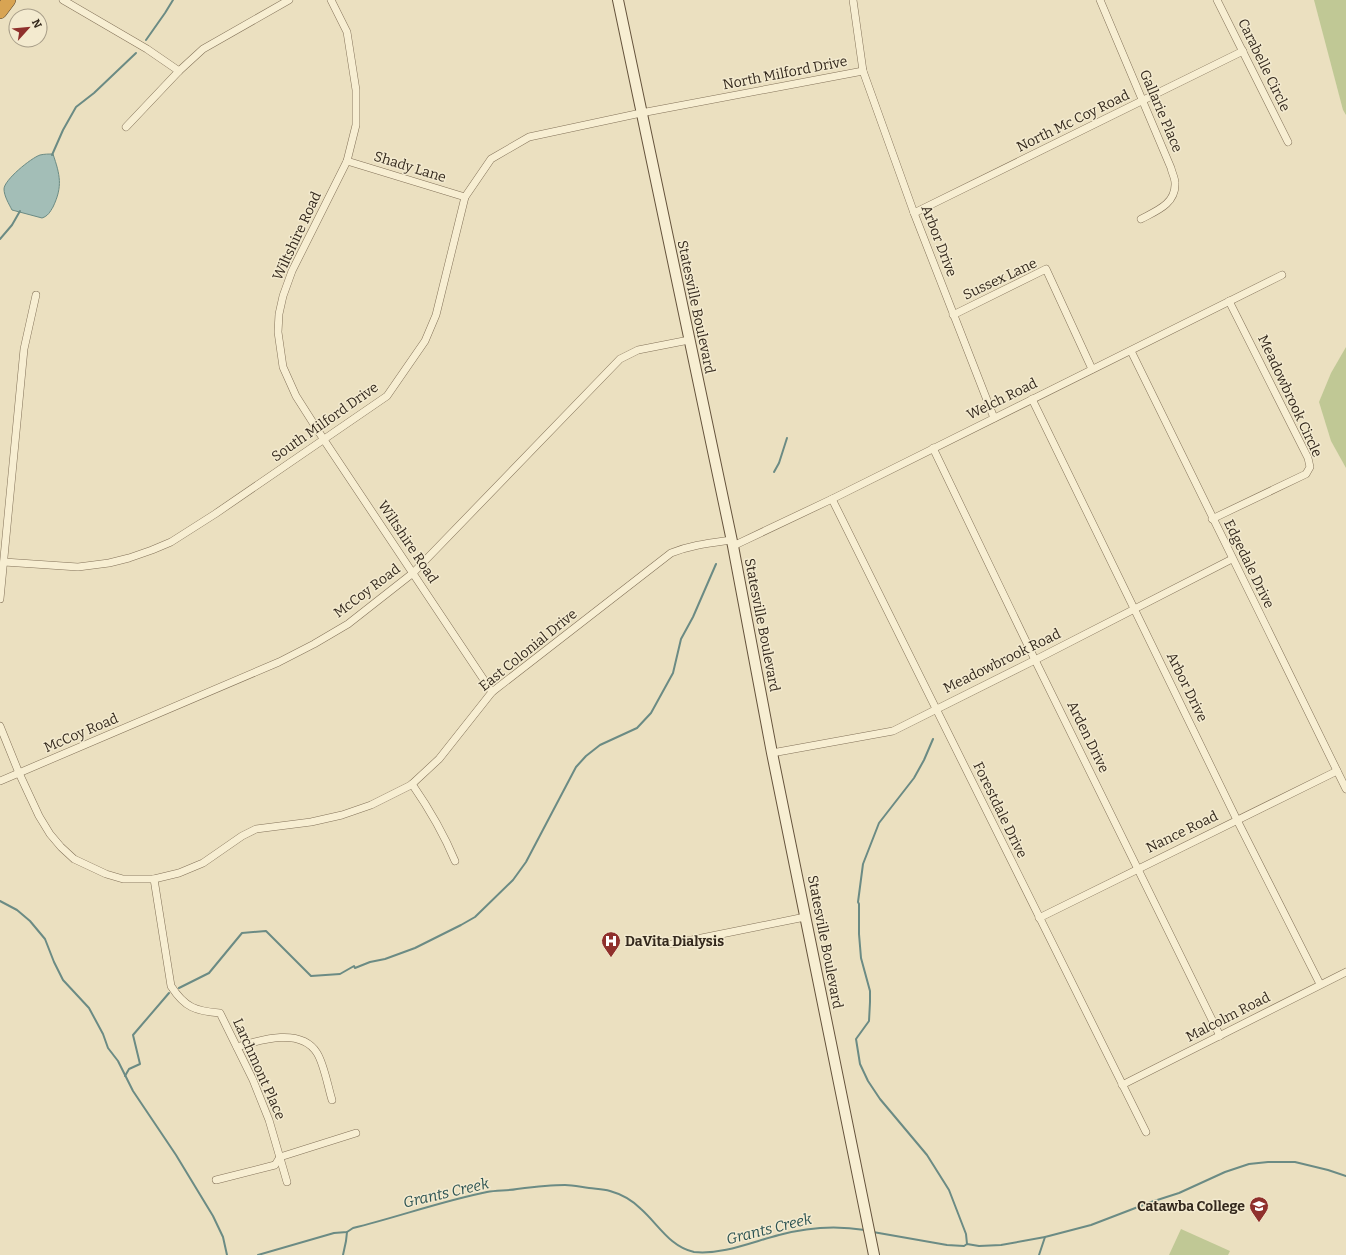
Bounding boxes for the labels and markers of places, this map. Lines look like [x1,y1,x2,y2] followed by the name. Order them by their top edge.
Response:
[600,930,622,958] hospital icon: DaVita Dialysis
[625,933,724,950] place label: DaVita Dialysis
[1248,1195,1270,1223] school or university icon: Catawba College
[1137,1198,1245,1215] place label: Catawba College

